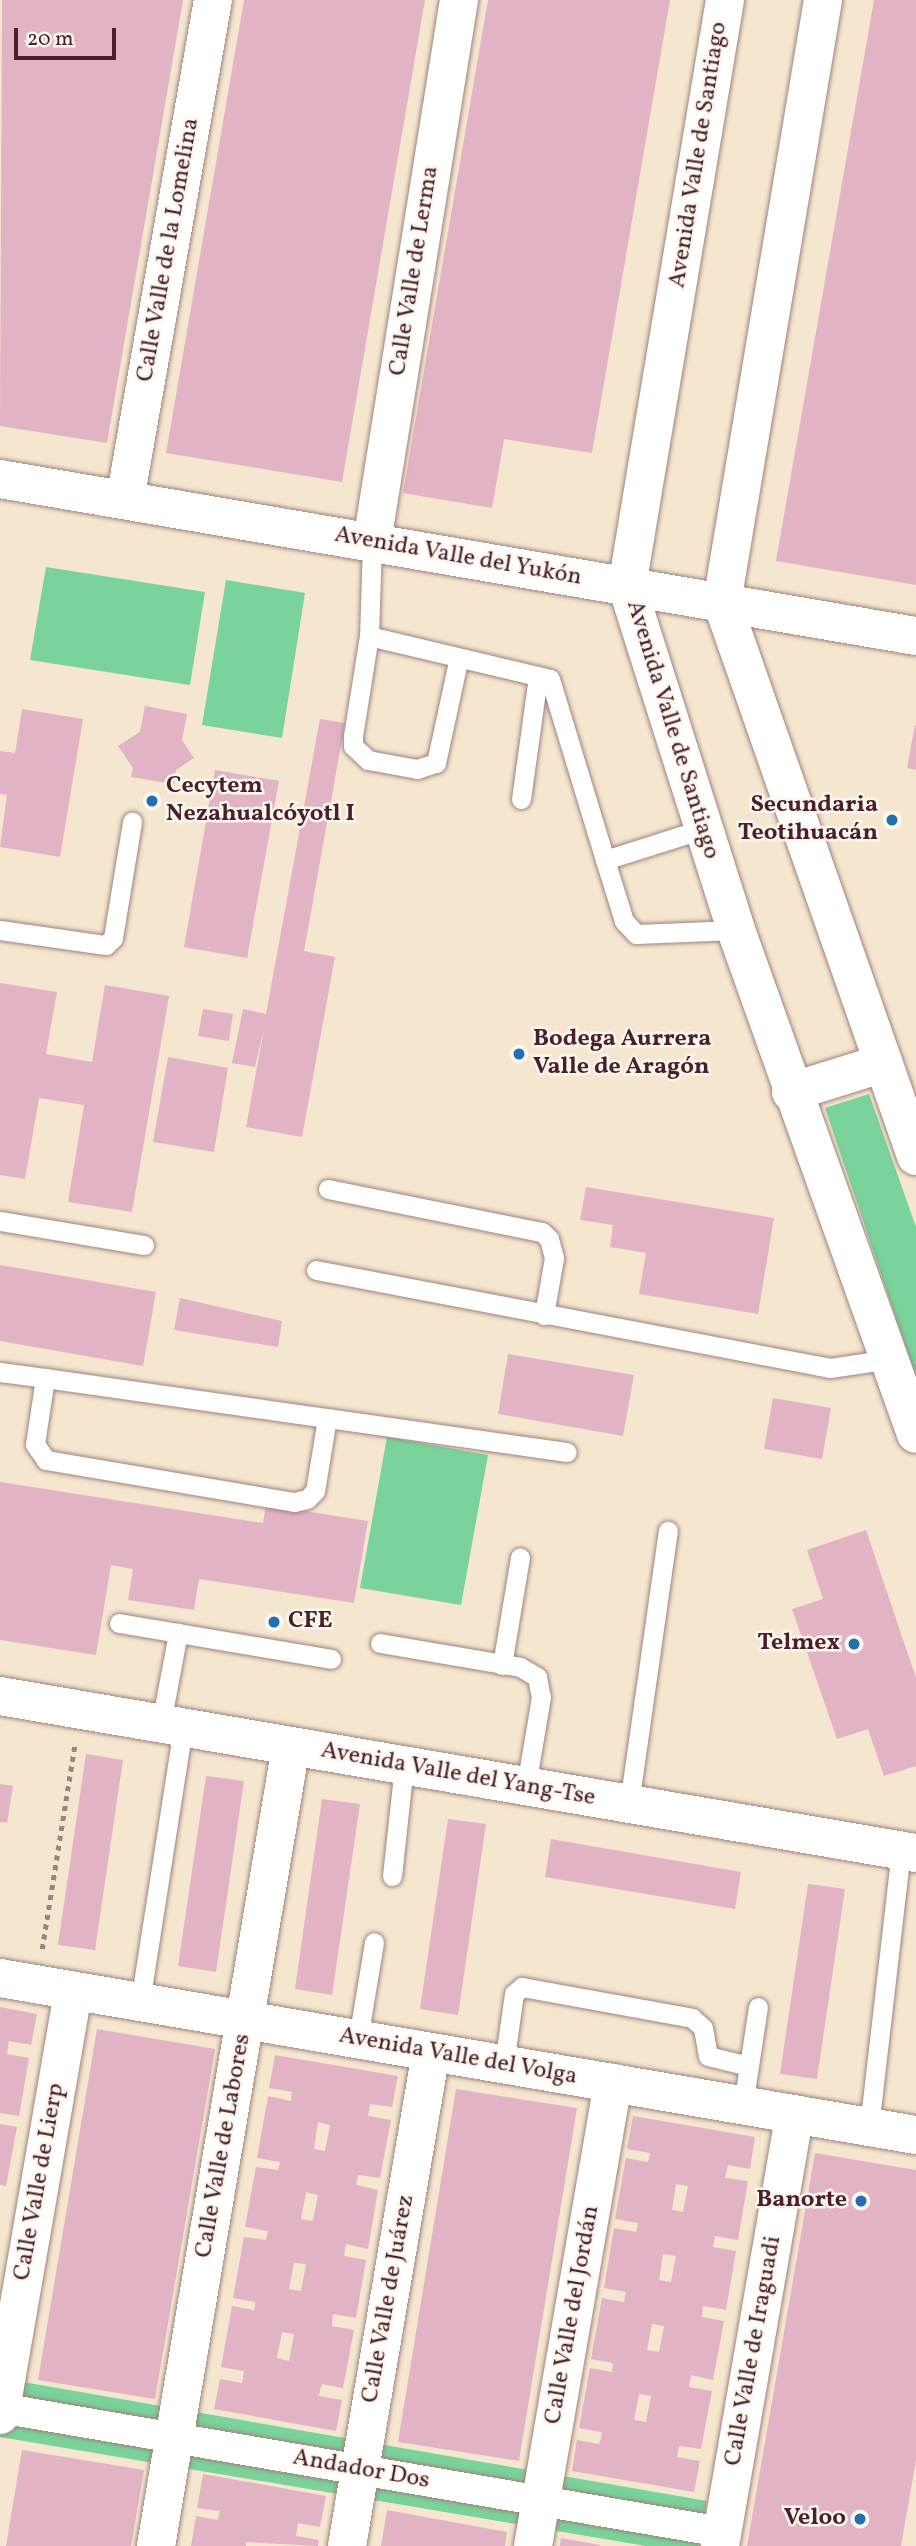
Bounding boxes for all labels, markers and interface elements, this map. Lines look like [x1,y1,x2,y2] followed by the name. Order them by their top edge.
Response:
[18,14,119,58] scale bar
[664,20,734,290] street label: Avenida Valle de Santiago
[27,25,73,54] text: 20 m
[132,115,206,385] street label: Calle Valle de la Lomelina
[384,164,446,378] street label: Calle Valle de Lerma
[331,521,585,593] street label: Avenida Valle del Yukón
[619,597,725,863] street label: Avenida Valle de Santiago
[166,773,355,829] place label: Cecytem Nezahualcóyotl I
[738,792,878,848] place label: Secundaria Teotihuacán
[144,793,160,809] marker: Cecytem Nezahualcóyotl I
[884,812,900,828] marker: Secundaria Teotihuacán
[533,1026,711,1082] place label: Bodega Aurrera Valle de Aragón
[511,1046,527,1062] marker: Bodega Aurrera Valle de Aragón
[288,1608,333,1636] place label: CFE
[266,1614,282,1630] marker: CFE
[757,1630,840,1658] place label: Telmex
[846,1636,862,1652] marker: Telmex
[318,1737,598,1813] street label: Avenida Valle del Yang-Tse
[336,2022,580,2092] street label: Avenida Valle del Volga
[190,2031,258,2261] street label: Calle Valle de Labores
[8,2081,72,2283] street label: Calle Valle de Lierp
[756,2187,847,2215] place label: Banorte
[356,2192,422,2406] street label: Calle Valle de Juárez
[853,2193,869,2209] marker: Banorte
[540,2203,606,2427] street label: Calle Valle del Jordán
[720,2233,788,2469] street label: Calle Valle de Iraguadi
[290,2444,432,2496] street label: Andador Dos
[784,2505,846,2533] place label: Veloo
[852,2511,868,2527] marker: Veloo

